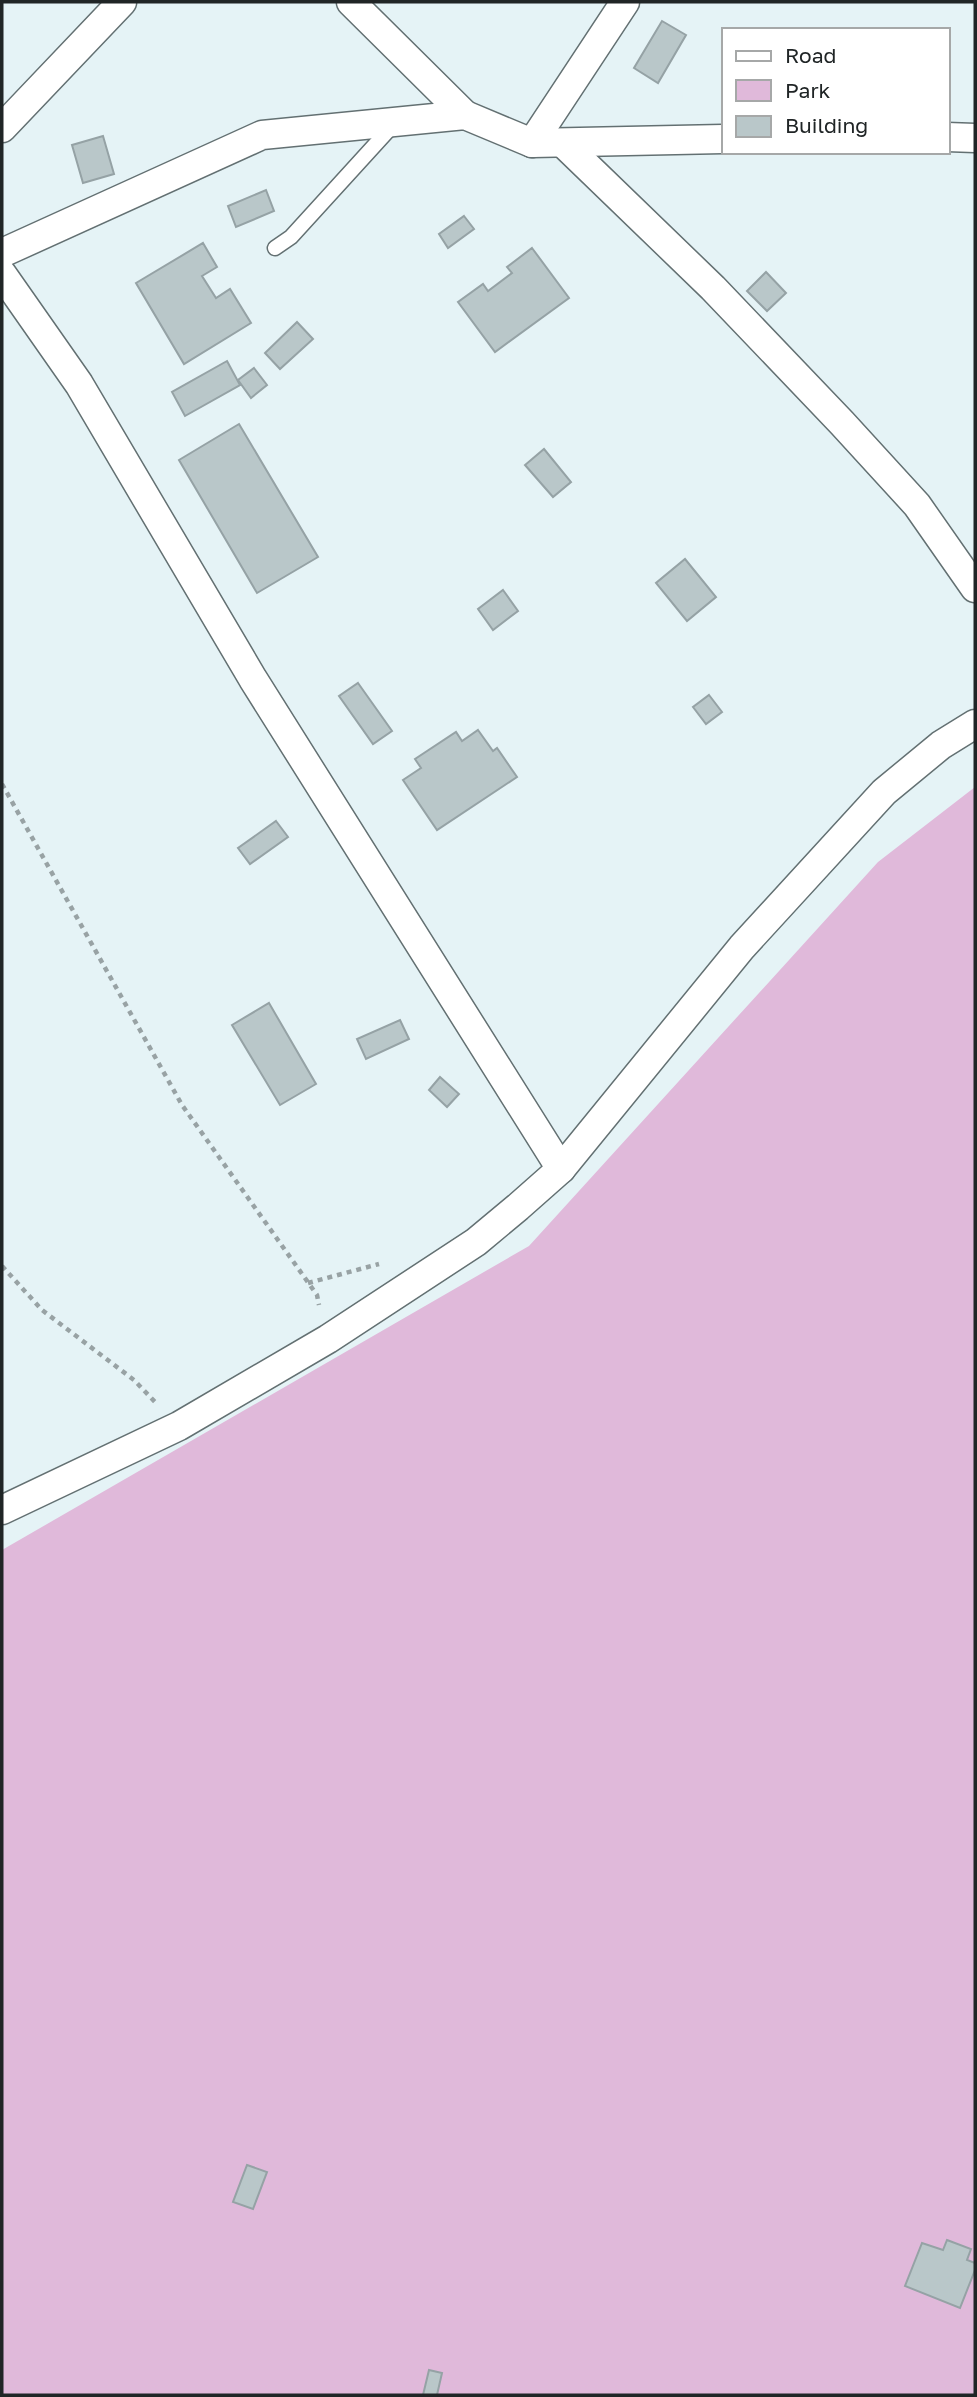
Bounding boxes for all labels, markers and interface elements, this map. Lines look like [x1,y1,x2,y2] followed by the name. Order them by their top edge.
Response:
[722,28,949,154] legend
[785,42,836,68] text: Road
[785,77,831,103] text: Park
[785,112,868,138] text: Building

